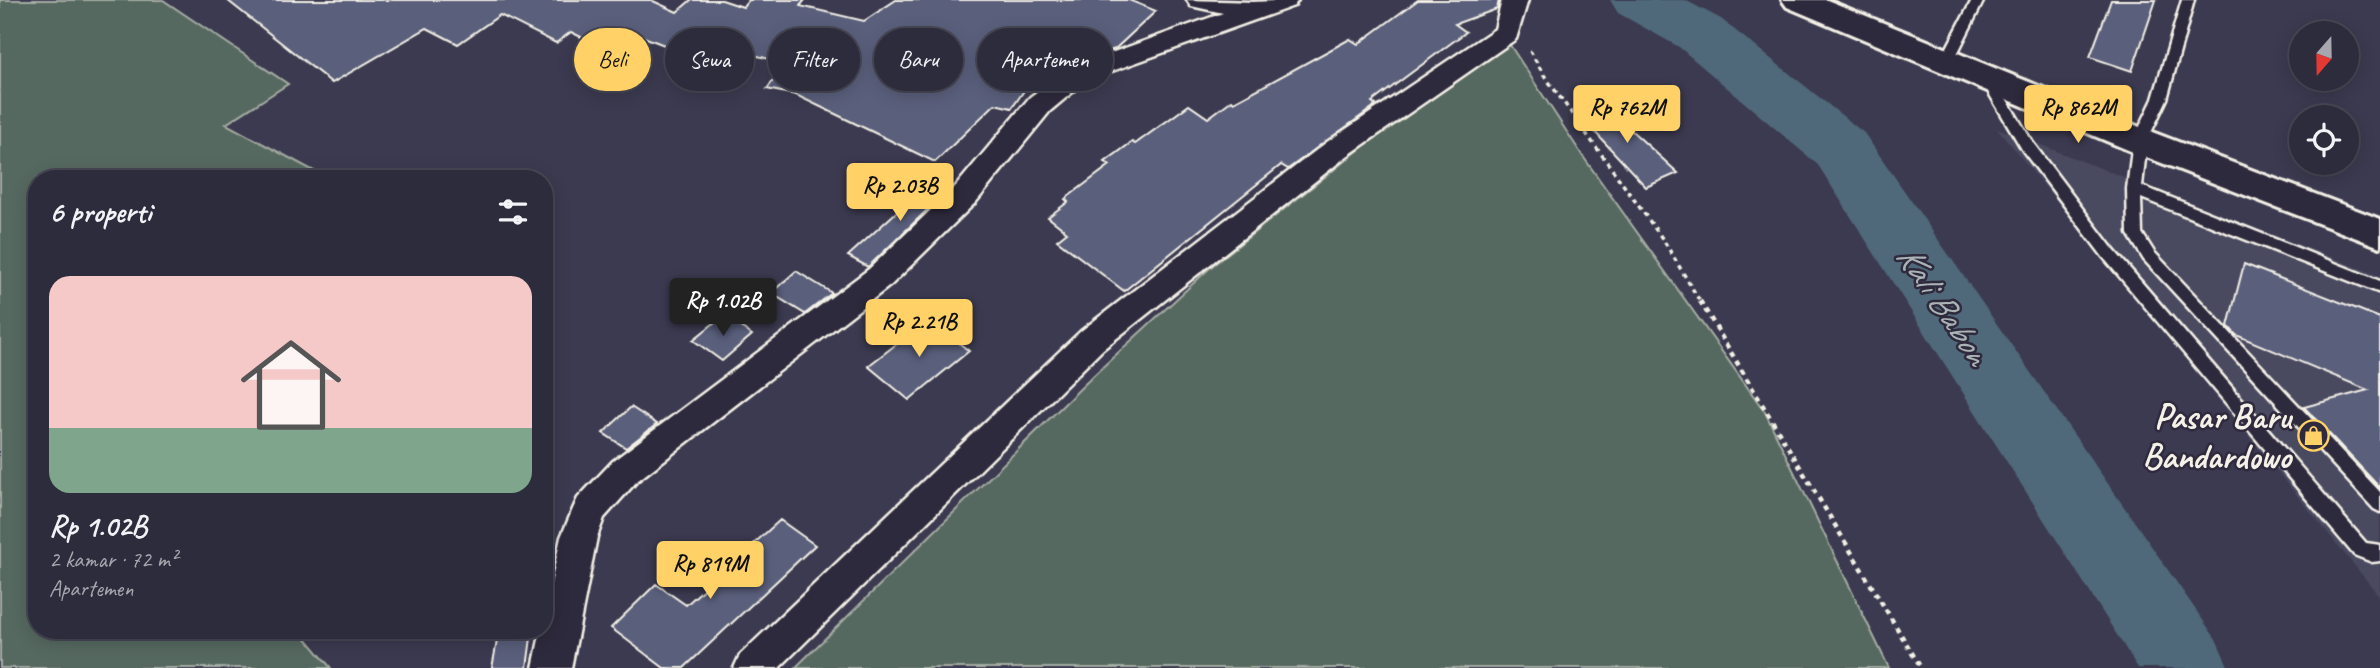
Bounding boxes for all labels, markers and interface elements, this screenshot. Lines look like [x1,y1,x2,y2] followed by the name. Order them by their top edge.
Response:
[2289,21,2359,91] north arrow
[2289,21,2359,175] map controls
[574,28,651,91] chip: Beli
[665,28,754,91] chip: Sewa
[768,28,860,91] chip: Filter
[874,28,963,91] chip: Baru
[977,28,1113,91] chip: Apartemen
[1562,86,1692,145] pin: Rp 762M
[2013,86,2143,145] pin: Rp 862M
[1589,93,1665,122] text: Rp 762M
[2040,93,2116,122] text: Rp 862M
[2289,105,2359,175] button: locate
[828,164,972,223] pin: Rp 2.03B
[863,171,937,200] text: Rp 2.03B
[49,193,151,231] text: 6 properti
[494,193,532,231] icon: filters
[1886,235,2003,376] water label: Kali Babon
[651,278,795,338] pin: Rp 1.02B
[686,286,760,315] text: Rp 1.02B
[847,300,991,359] pin: Rp 2.21B
[882,307,956,336] text: Rp 2.21B
[228,322,354,448] icon: home
[2142,394,2294,479] place label: Pasar Baru Bandardowo
[2297,419,2331,453] shop icon: Pasar Baru Bandardowo
[49,507,147,545] text: Rp 1.02B
[645,542,775,601] pin: Rp 819M
[49,545,177,574] text: 2 kamar · 72 m²
[673,549,747,578] text: Rp 819M
[49,574,133,603] text: Apartemen

